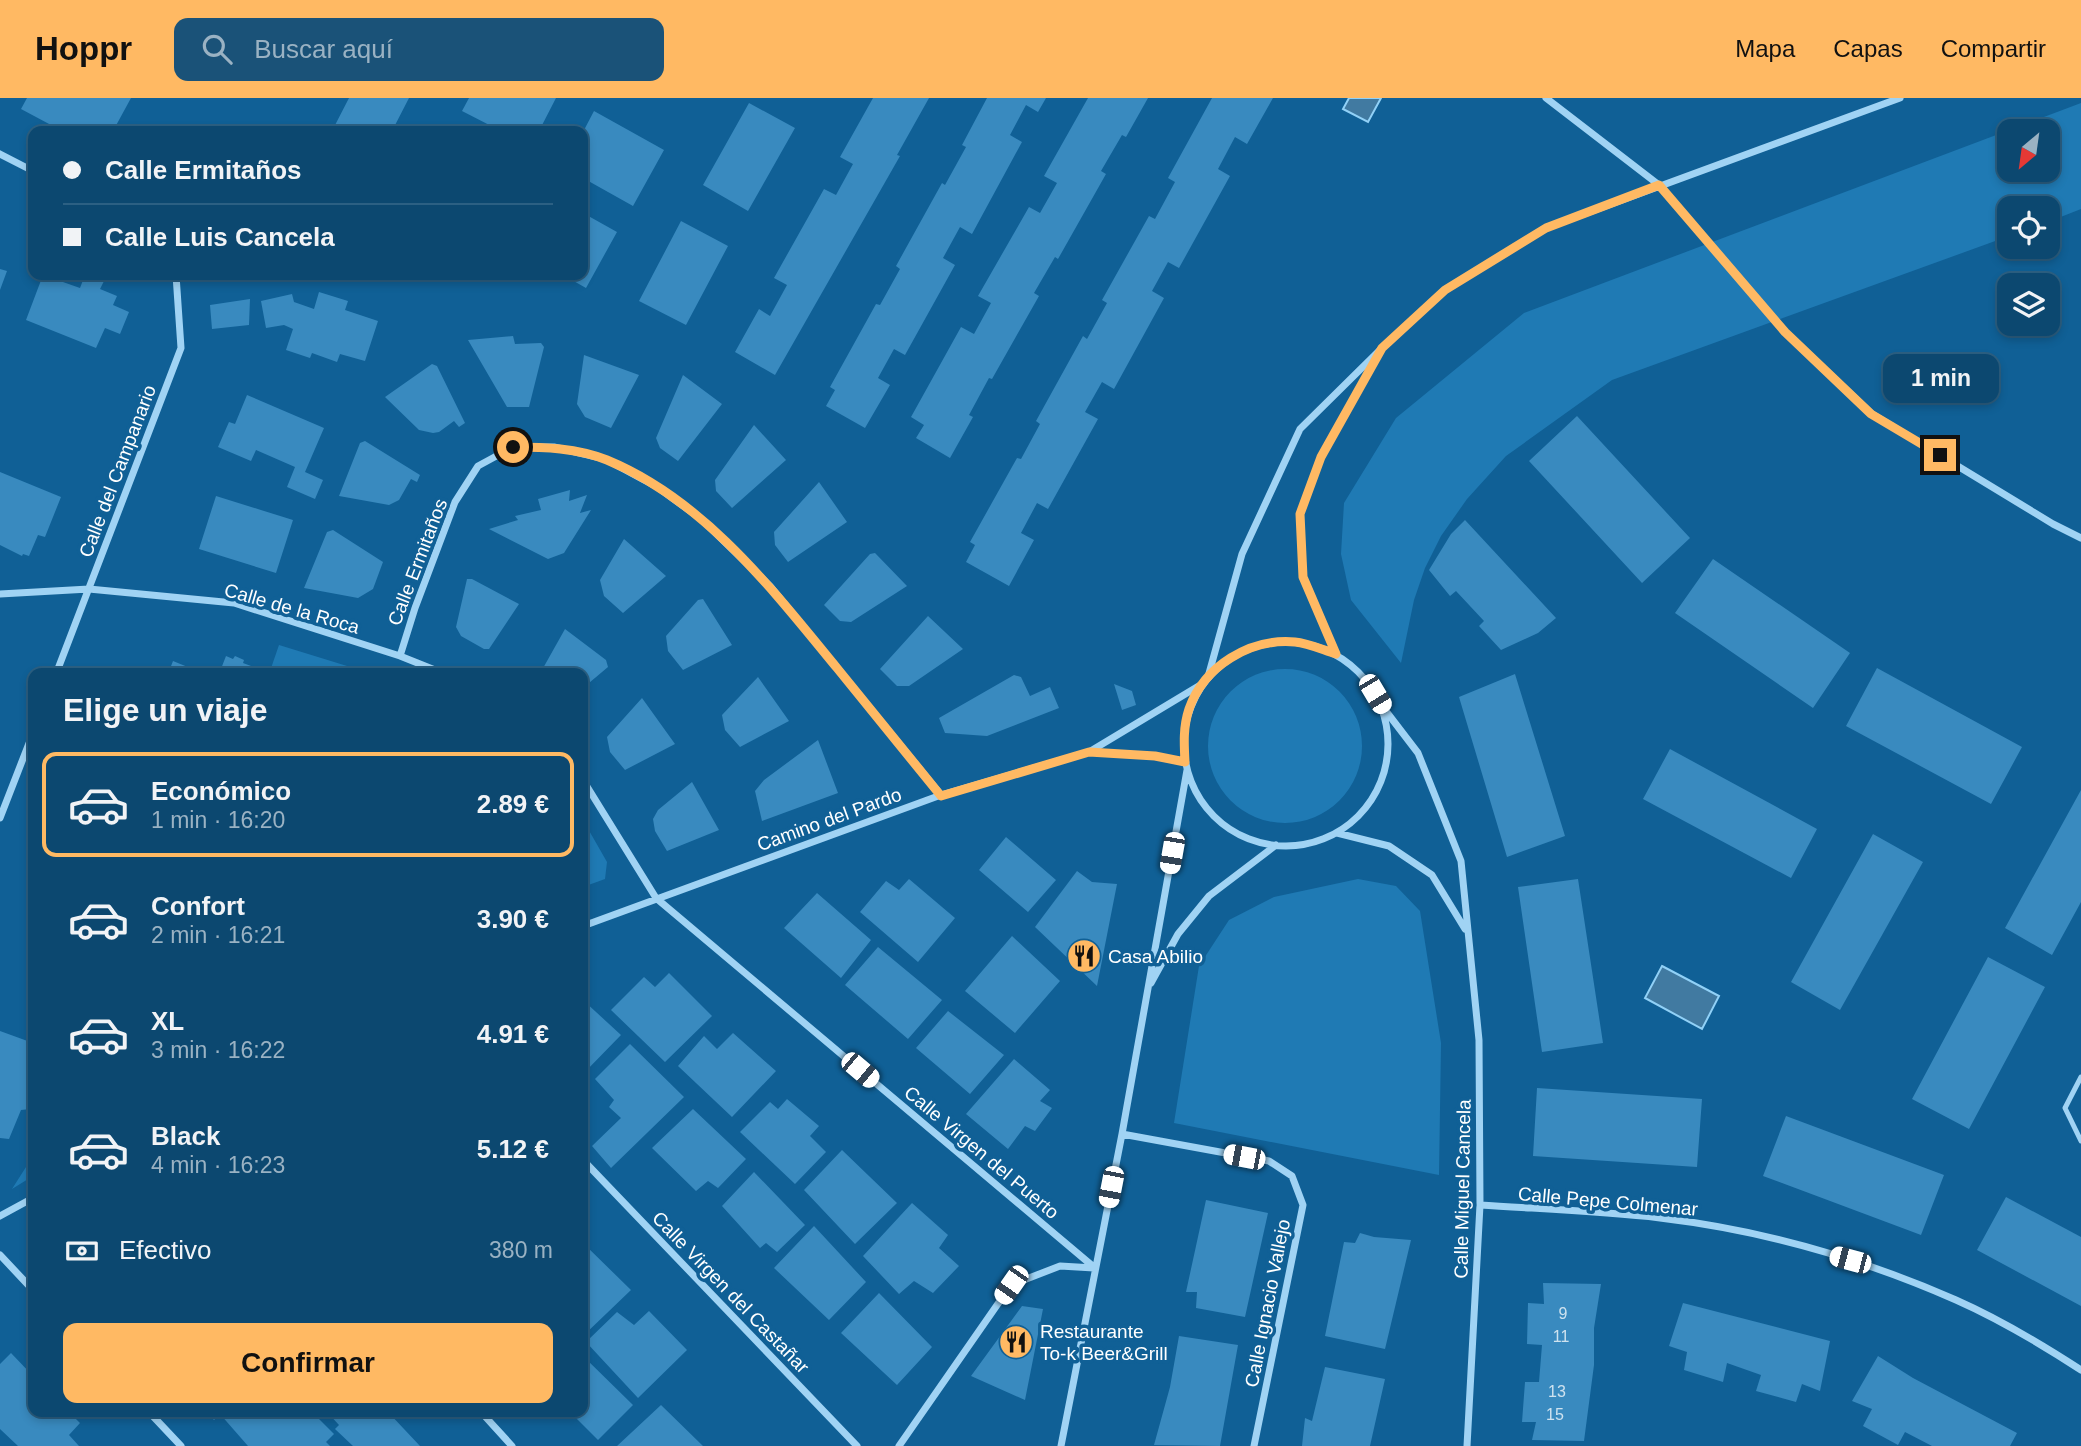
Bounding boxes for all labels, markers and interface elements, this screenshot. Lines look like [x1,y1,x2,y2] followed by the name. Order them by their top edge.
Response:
[174,18,664,81] search box
[35,30,132,67] text: Hoppr
[198,30,236,68] icon: search
[254,34,393,64] text: Buscar aquí
[1735,35,1795,62] text: Mapa
[1833,35,1903,62] text: Capas
[1941,35,2046,62] text: Compartir
[1997,119,2060,182] north arrow
[1997,119,2060,336] map controls
[105,155,302,185] text: Calle Ermitaños
[1997,196,2060,259] button: locate
[105,222,335,252] text: Calle Luis Cancela
[1997,273,2060,336] button: layers
[1882,354,1998,402] callout: 1 min
[1911,365,1971,391] text: 1 min
[75,382,160,560] street label: Calle del Campanario
[497,431,529,463] route start
[1924,439,1956,471] route end
[384,496,451,629] street label: Calle Ermitaños
[222,579,362,638] street label: Calle de la Roca
[1356,671,1395,717] car
[63,692,268,728] text: Elige un viaje
[67,773,130,836] icon: car
[151,776,291,806] text: Económico
[754,784,904,855] street label: Camino del Pardo
[477,789,549,819] text: 2.89 €
[151,807,285,833] text: 1 min · 16:20
[1159,830,1186,876] car
[67,888,130,951] icon: car
[151,891,245,921] text: Confort
[477,904,549,934] text: 3.90 €
[151,922,285,948] text: 2 min · 16:21
[1065,937,1103,975] restaurant icon: Casa Abilio
[1108,946,1203,967] place label: Casa Abilio
[67,1003,130,1066] icon: car
[151,1006,184,1036] text: XL
[477,1019,549,1049] text: 4.91 €
[151,1037,285,1063] text: 3 min · 16:22
[838,1048,883,1092] car
[900,1082,1063,1223] street label: Calle Virgen del Puerto
[1450,1099,1475,1279] street label: Calle Miguel Cancela
[67,1118,130,1181] icon: car
[151,1121,220,1151] text: Black
[477,1134,549,1164] text: 5.12 €
[1222,1143,1267,1171] car
[151,1152,285,1178] text: 4 min · 16:23
[1097,1164,1126,1210] car
[1517,1183,1699,1220] street label: Calle Pepe Colmenar
[648,1207,814,1378] street label: Calle Virgen del Castañar
[1241,1217,1294,1389] street label: Calle Ignacio Vallejo
[63,1232,101,1270] icon: cash
[119,1235,212,1265] text: Efectivo
[489,1237,553,1263] text: 380 m
[1827,1244,1874,1276] car
[991,1262,1032,1308] car
[1559,1305,1568,1322] house number: 9
[1040,1321,1168,1364] place label: Restaurante To-k Beer&Grill
[63,1323,553,1403] button: Confirmar
[997,1323,1035,1361] restaurant icon: Restaurante To-k Beer&Grill
[1553,1328,1569,1345] house number: 11
[1548,1383,1566,1400] house number: 13
[1546,1406,1564,1423] house number: 15

